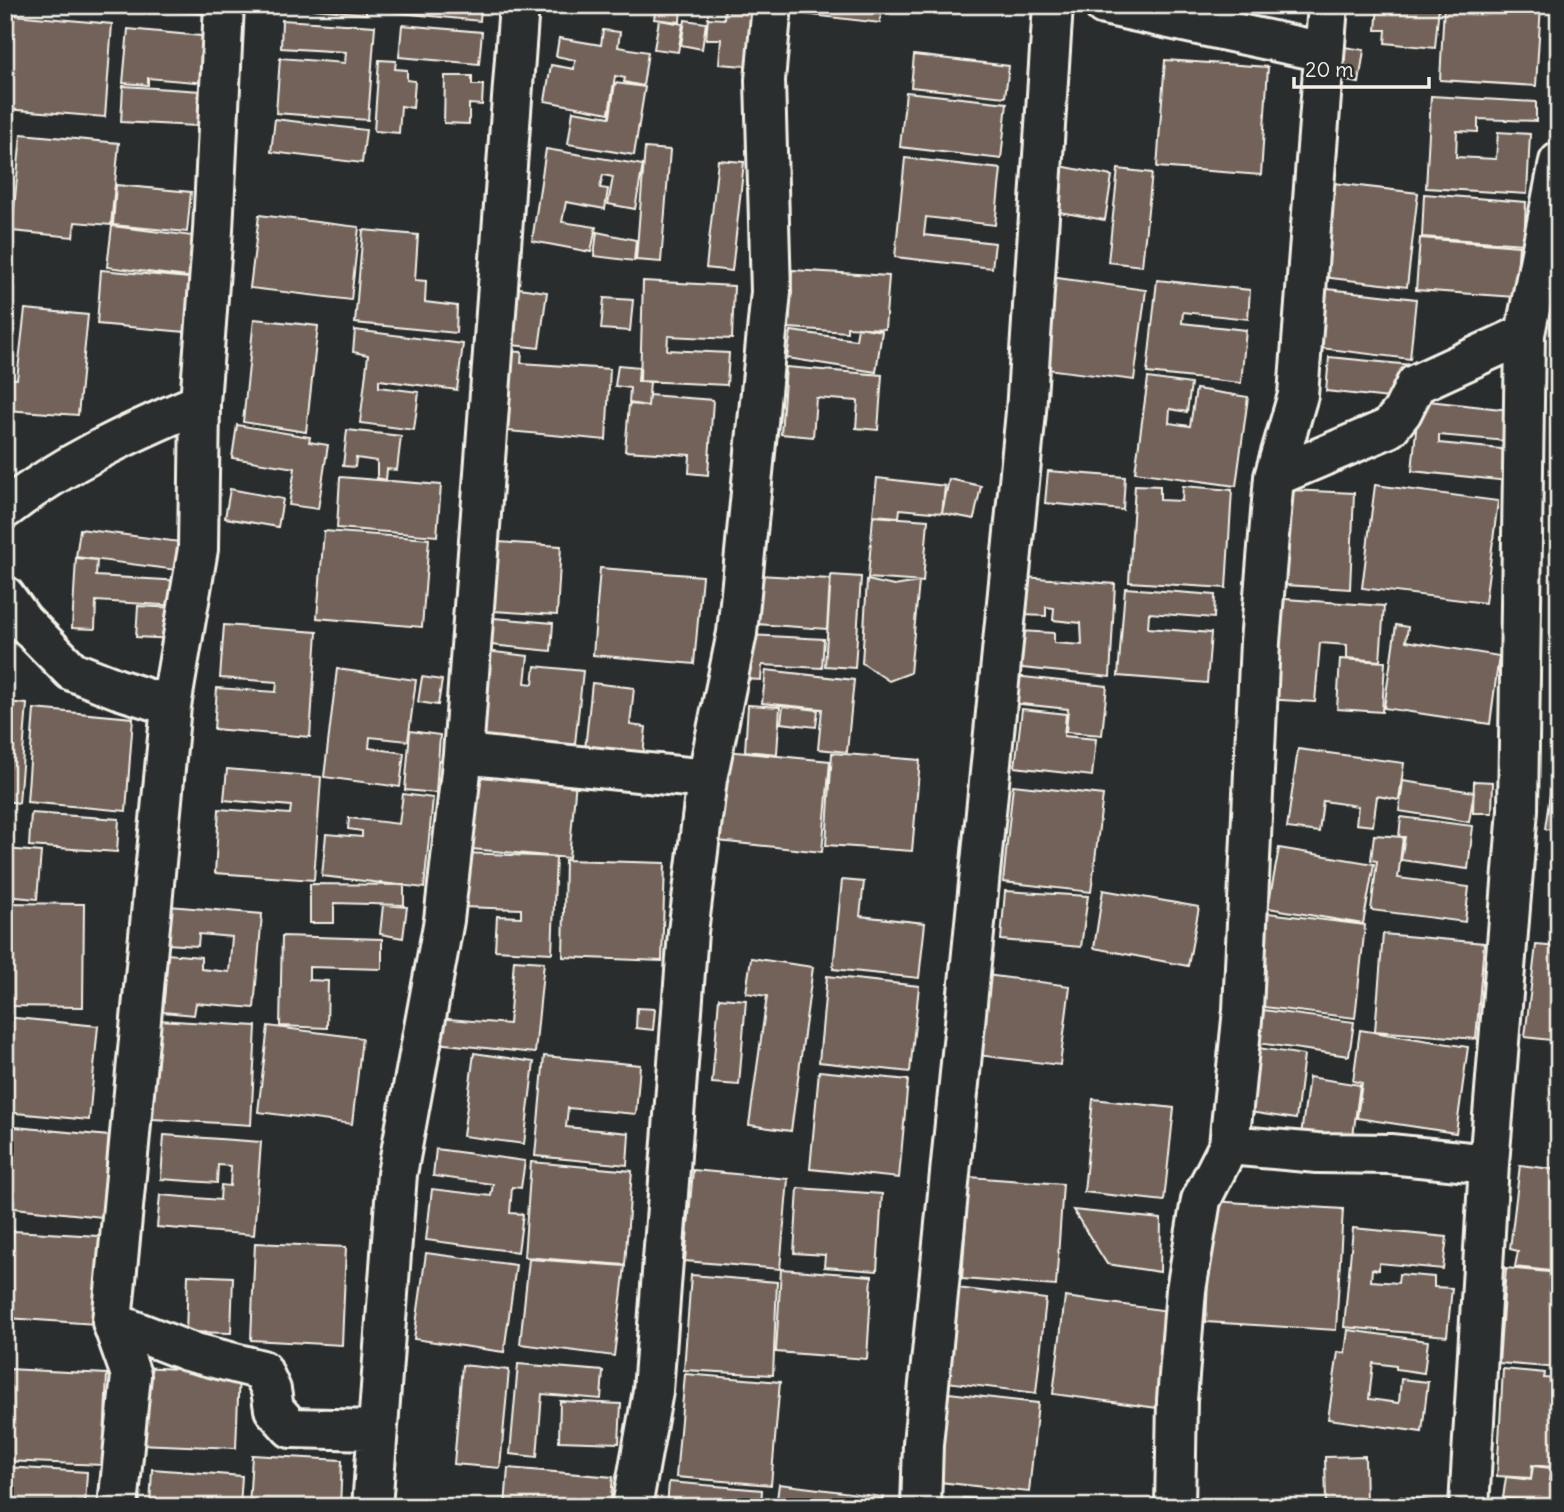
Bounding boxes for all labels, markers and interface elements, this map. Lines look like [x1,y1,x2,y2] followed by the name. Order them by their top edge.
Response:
[1294,46,1429,90] scale bar
[1305,56,1354,83] text: 20 m

